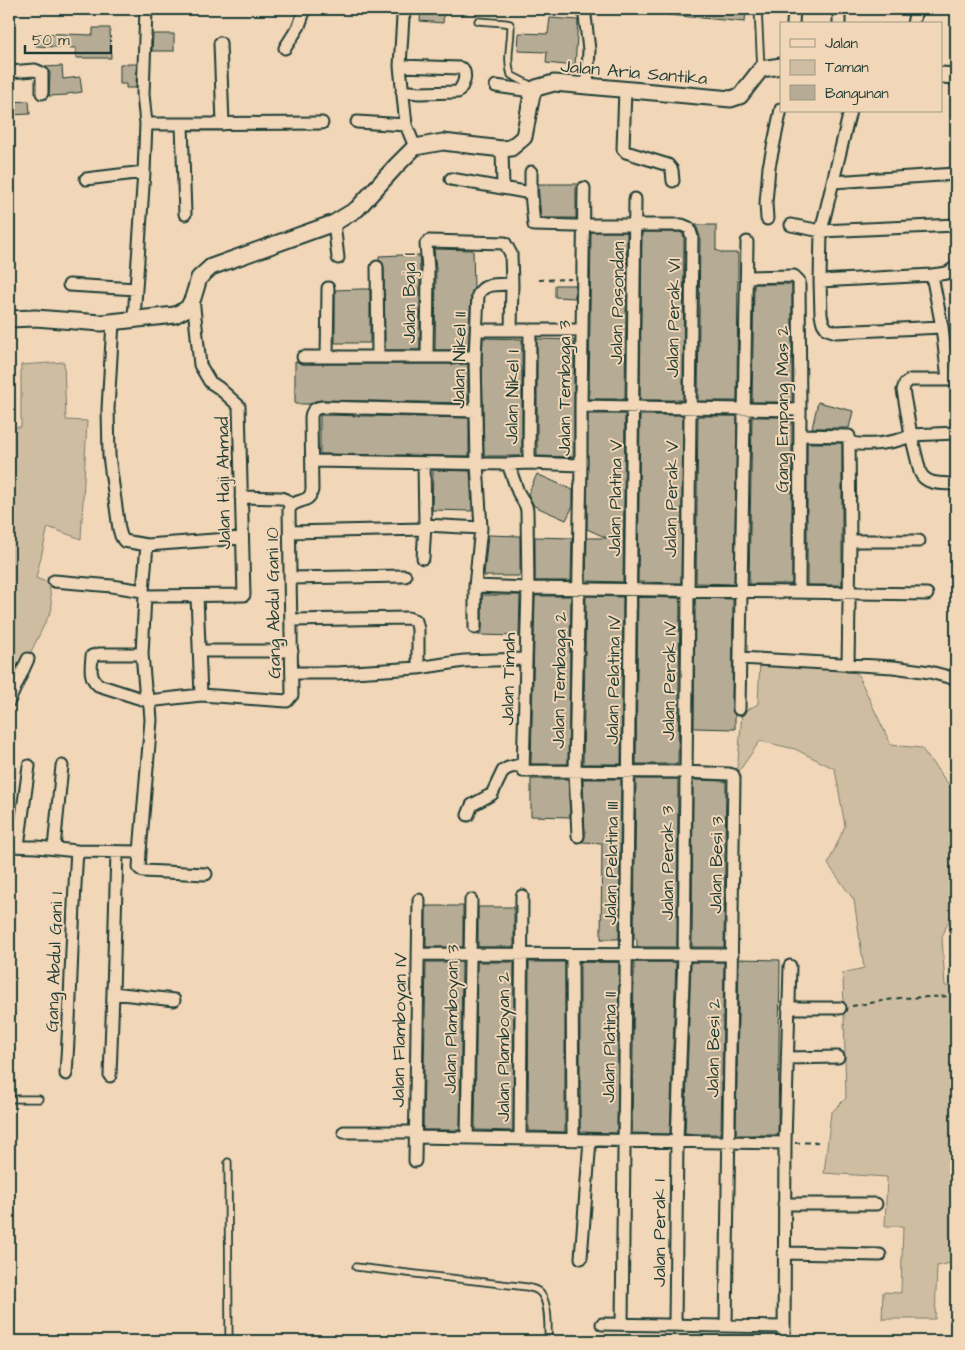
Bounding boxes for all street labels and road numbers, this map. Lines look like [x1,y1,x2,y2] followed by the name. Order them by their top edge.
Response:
[559,54,708,91] street label: Jalan Aria Santika
[604,241,631,365] street label: Jalan Pasondan
[397,252,422,344] street label: Jalan Baja I
[660,258,687,378] street label: Jalan Perak VI
[446,311,473,409] street label: Jalan Nikel II
[552,320,578,456] street label: Jalan Tembaga 3
[770,325,796,493] street label: Gang Empang Mas 2
[499,350,526,444] street label: Jalan Nikel I
[210,416,237,550] street label: Jalan Haji Ahmad
[602,439,629,557] street label: Jalan Platina V
[658,440,685,558] street label: Jalan Perak V
[260,527,288,679] street label: Gang Abdul Gani 10
[546,611,574,749] street label: Jalan Tembaga 2
[600,615,627,745] street label: Jalan Pelatina IV
[656,621,683,741] street label: Jalan Perak IV
[495,632,522,726] street label: Jalan Timah
[598,801,625,925] street label: Jalan Pelatina III
[655,806,680,920] street label: Jalan Perak 3
[703,816,730,914] street label: Jalan Besi 3
[40,892,70,1032] street label: Gang Abdul Gani 1
[438,944,466,1094] street label: Jalan Plamboyan 3
[386,952,414,1108] street label: Jalan Flamboyan IV
[491,971,517,1122] street label: Jalan Plamboyan 2
[596,991,623,1103] street label: Jalan Platina II
[700,998,727,1098] street label: Jalan Besi 2
[647,1179,672,1287] street label: Jalan Perak 1

